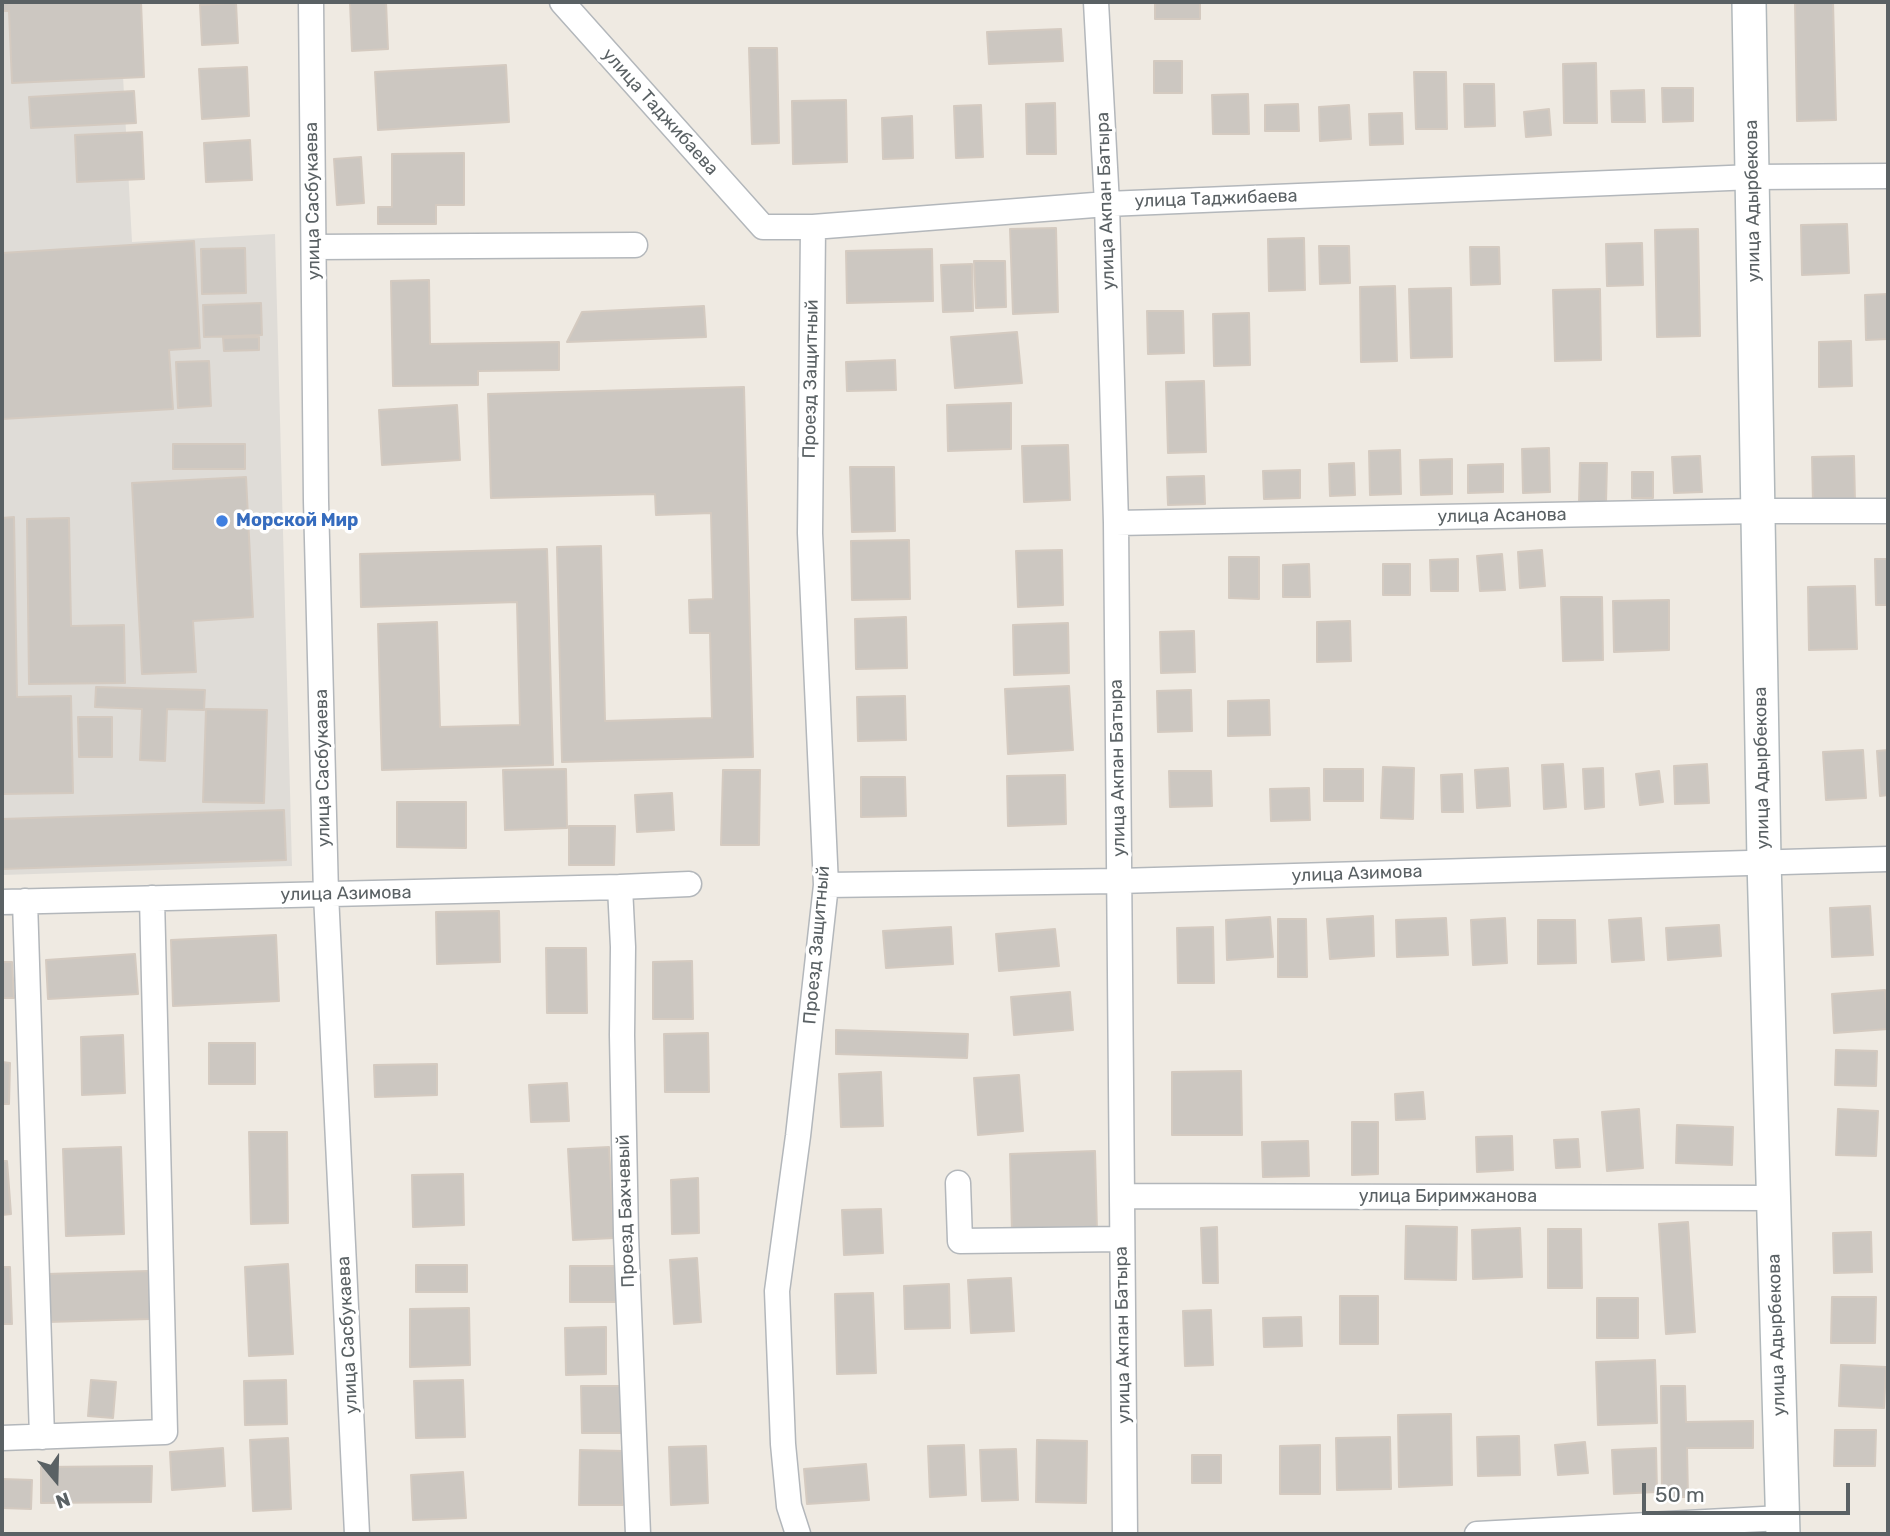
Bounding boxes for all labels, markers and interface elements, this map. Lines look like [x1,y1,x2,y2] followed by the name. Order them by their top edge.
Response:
[597,44,723,180] street label: улица Таджибаева
[1092,112,1120,290] street label: улица Акпан Батыра
[1741,120,1765,282] street label: улица Адырбекова
[301,122,325,280] street label: улица Сасбукаева
[1134,185,1298,213] street label: улица Таджибаева
[799,299,823,459] street label: Проезд Защитный
[1437,504,1567,528] street label: улица Асанова
[236,510,358,532] place label: Морской Мир
[214,513,230,529] marker: Морской Мир
[1106,679,1130,857] street label: улица Акпан Батыра
[1750,687,1774,849] street label: улица Адырбекова
[311,689,335,847] street label: улица Сасбукаева
[1291,861,1423,887] street label: улица Азимова
[799,865,835,1025] street label: Проезд Защитный
[280,882,412,906] street label: улица Азимова
[613,1134,639,1288] street label: Проезд Бахчевый
[1359,1186,1537,1208] street label: улица Биримжанова
[1111,1246,1135,1424] street label: улица Акпан Батыра
[1763,1253,1791,1417] street label: улица Адырбекова
[333,1256,363,1414] street label: улица Сасбукаева
[21,1445,91,1515] north arrow
[1645,1470,1853,1514] scale bar
[1655,1482,1705,1507] text: 50 m
[53,1487,73,1513] text: N

